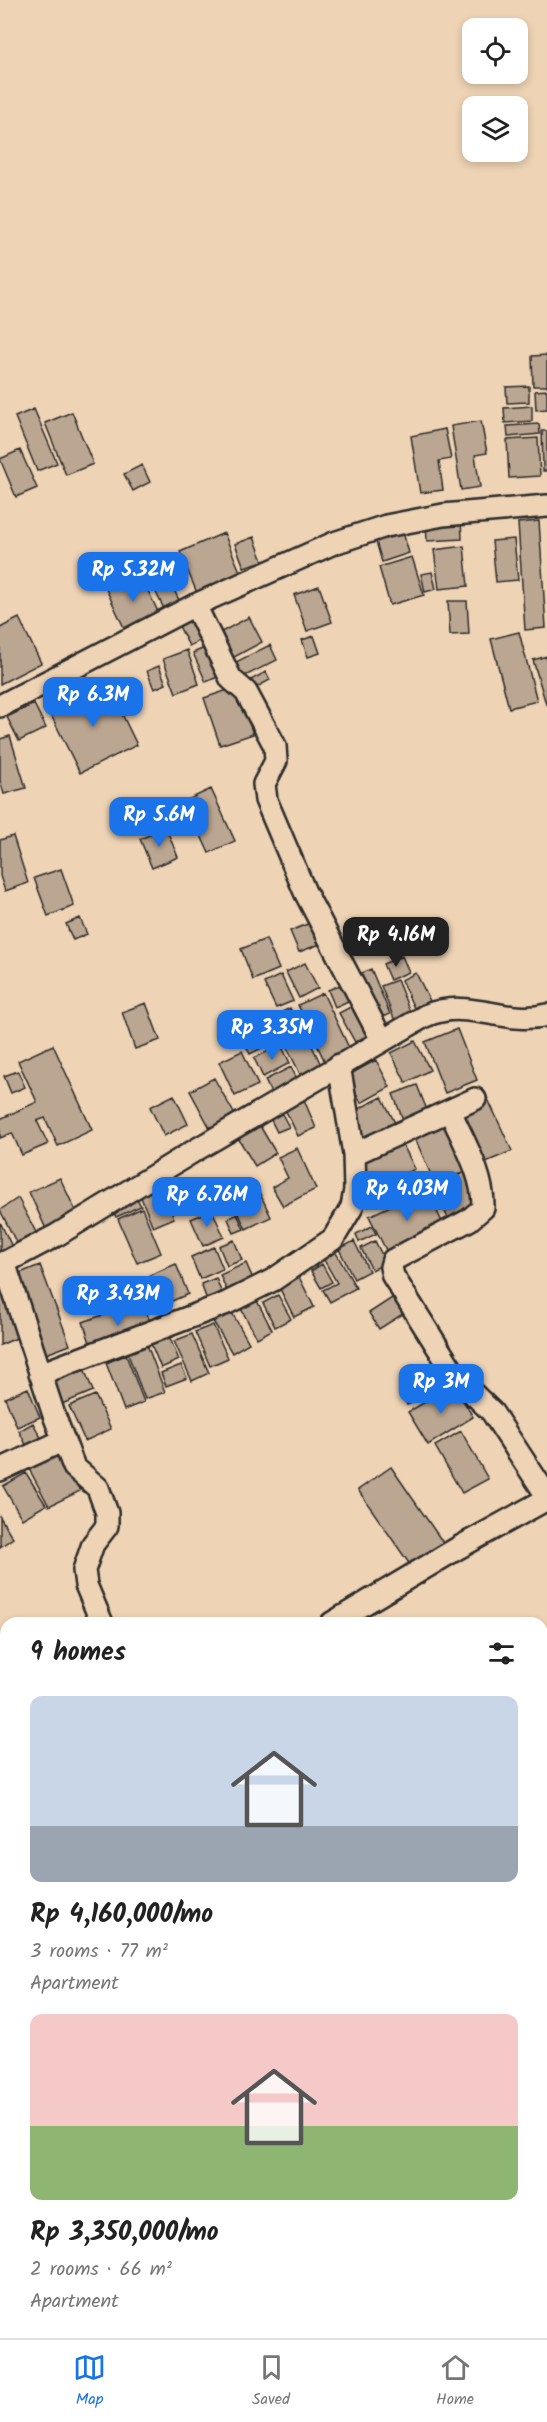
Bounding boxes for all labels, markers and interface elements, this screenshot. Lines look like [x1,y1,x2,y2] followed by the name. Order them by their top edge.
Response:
[462,18,528,162] map controls
[462,18,528,84] button: locate
[462,96,528,162] button: layers
[71,552,195,603] pin: Rp 5.32M
[91,555,175,587] text: Rp 5.32M
[38,677,148,728] pin: Rp 6.3M
[57,680,129,712] text: Rp 6.3M
[104,797,214,848] pin: Rp 5.6M
[123,800,195,832] text: Rp 5.6M
[334,917,458,968] pin: Rp 4.16M
[357,920,435,952] text: Rp 4.16M
[210,1010,334,1061] pin: Rp 3.35M
[231,1013,313,1045] text: Rp 3.35M
[345,1171,469,1222] pin: Rp 4.03M
[366,1174,448,1206] text: Rp 4.03M
[145,1177,269,1228] pin: Rp 6.76M
[166,1180,248,1212] text: Rp 6.76M
[56,1276,180,1327] pin: Rp 3.43M
[76,1279,160,1311] text: Rp 3.43M
[399,1364,483,1415] pin: Rp 3M
[413,1367,469,1399] text: Rp 3M
[30,1632,126,1674] text: 9 homes
[485,1637,518,1670] icon: filters
[220,1735,328,1843] icon: home
[30,1894,213,1936] text: Rp 4,160,000/mo
[30,1936,168,1968] text: 3 rooms · 77 m²
[30,1968,119,2000] text: Apartment
[220,2053,328,2161] icon: home
[30,2212,219,2254] text: Rp 3,350,000/mo
[30,2254,172,2286] text: 2 rooms · 66 m²
[30,2286,119,2318] text: Apartment
[73,2351,106,2412] tab: Map
[252,2351,290,2412] tab: Saved
[436,2351,474,2412] tab: Home

